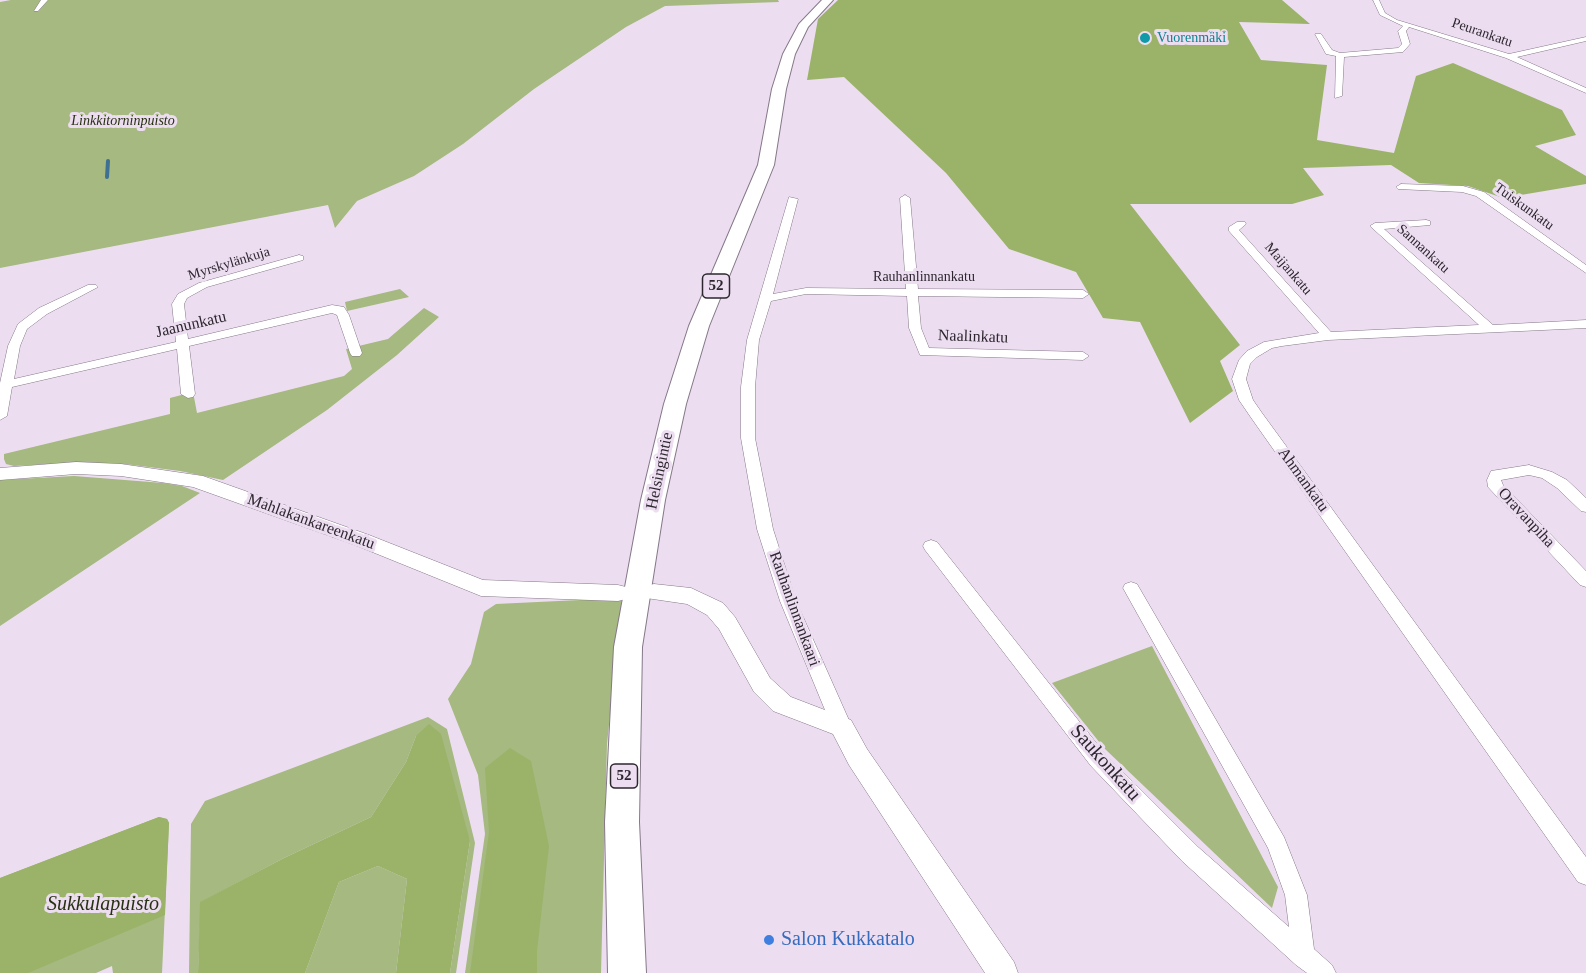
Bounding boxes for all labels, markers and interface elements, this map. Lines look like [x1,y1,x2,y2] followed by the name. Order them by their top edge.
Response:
[1449,15,1515,51] street label: Peurankatu
[1157,30,1226,46] place label: Vuorenmäki
[1138,31,1152,45] marker: Vuorenmäki
[71,113,175,129] park label: Linkkitorninpuisto
[1491,180,1557,234] street label: Tuiskunkatu
[1393,221,1453,277] street label: Sannankatu
[1261,239,1315,299] street label: Maijankatu
[186,244,272,284] street label: Myrskylänkuja
[873,269,975,285] street label: Rauhanlinnankatu
[702,274,730,298] road number: 52
[154,308,228,342] street label: Jaanunkatu
[938,326,1008,348] street label: Naalinkatu
[642,431,678,511] street label: Helsingintie
[1273,444,1333,516] street label: Ahmankatu
[1494,484,1558,552] street label: Oravanpiha
[245,490,377,554] street label: Mahlakankareenkatu
[764,549,824,669] street label: Rauhanlinnankaari
[1064,720,1146,806] street label: Saukonkatu
[610,764,638,788] road number: 52
[47,893,159,917] park label: Sukkulapuisto
[781,928,915,952] place label: Salon Kukkatalo
[762,933,776,947] marker: Salon Kukkatalo

